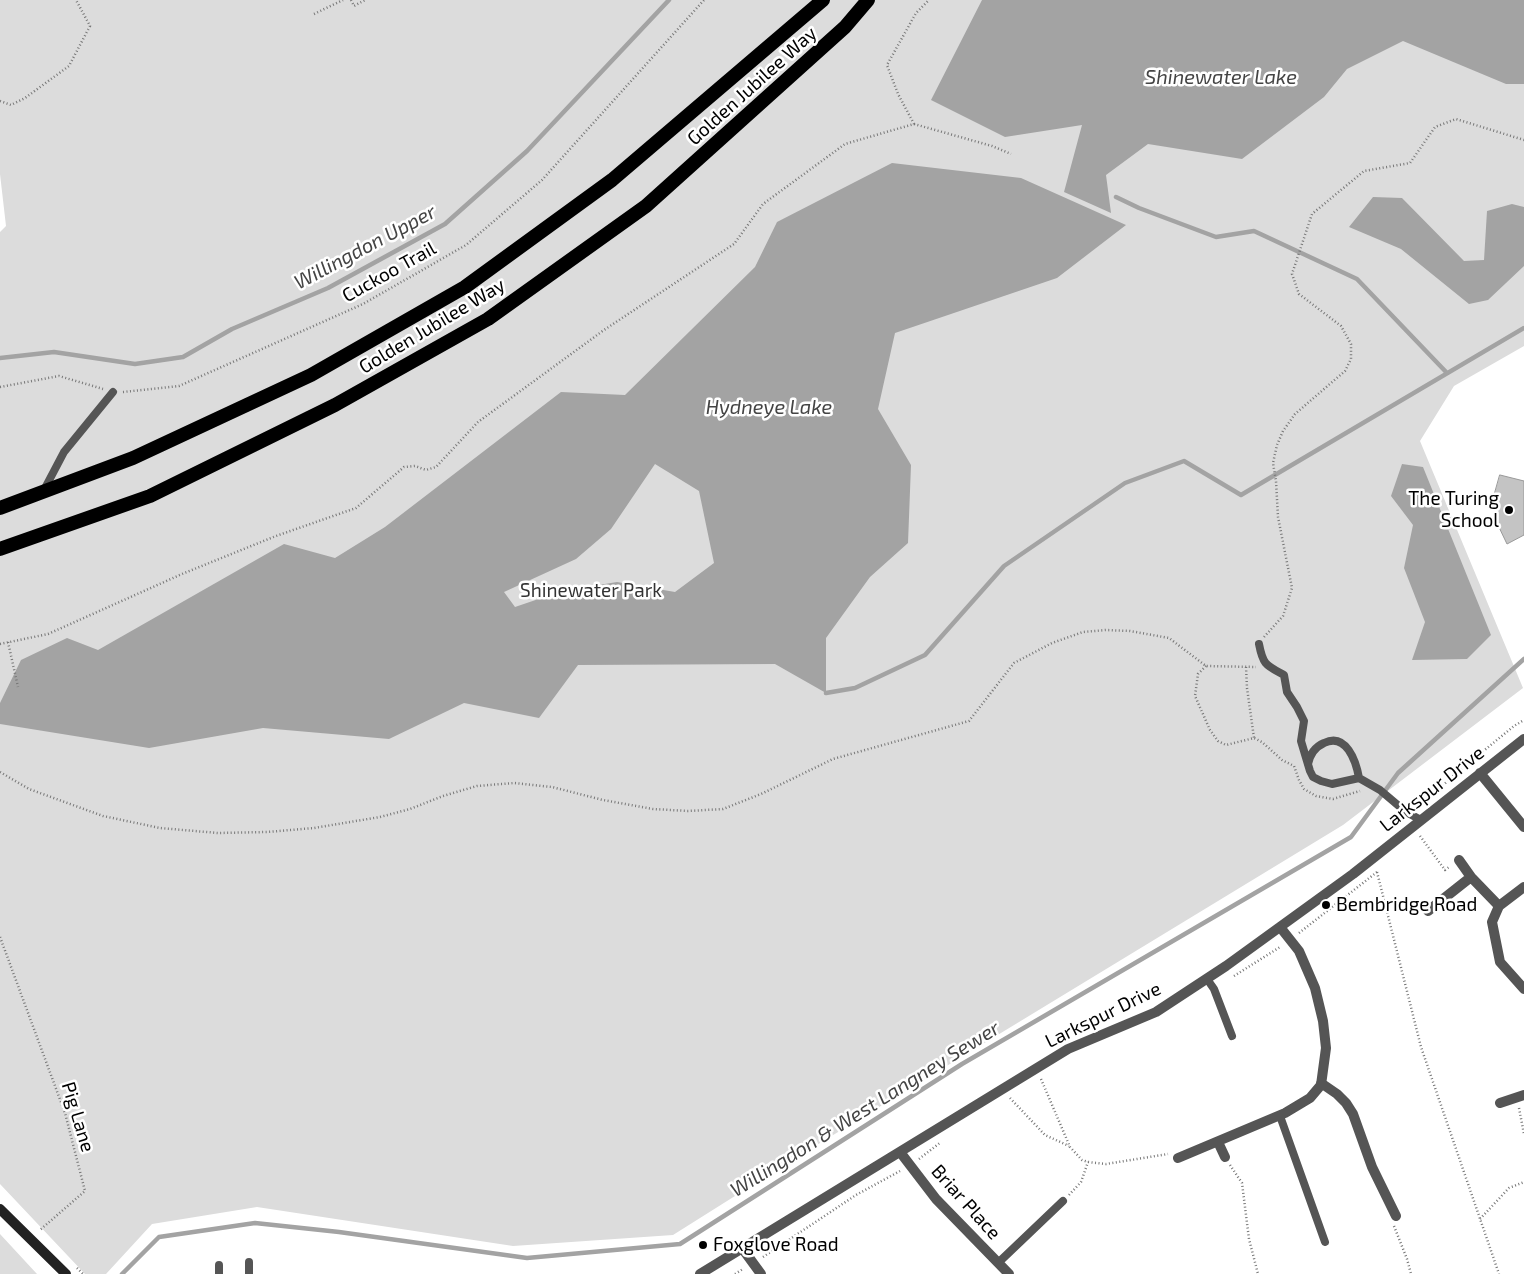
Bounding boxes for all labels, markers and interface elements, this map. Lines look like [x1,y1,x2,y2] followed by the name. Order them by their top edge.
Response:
[683,22,821,150] street label: Golden Jubilee Way
[1145,65,1297,89] water label: Shinewater Lake
[290,200,440,294] water label: Willingdon Upper
[338,237,440,307] street label: Cuckoo Trail
[355,273,509,379] street label: Golden Jubilee Way
[706,395,832,419] water label: Hydneye Lake
[1408,488,1499,532] place label: The Turing School
[1503,504,1515,516] marker: The Turing School
[520,580,662,602] park label: Shinewater Park
[1375,741,1489,837] street label: Larkspur Drive
[1336,894,1477,916] place label: Bembridge Road
[1320,899,1332,911] marker: Bembridge Road
[1041,977,1165,1053] street label: Larkspur Drive
[726,1016,1004,1202] water label: Willingdon & West Langney Sewer
[57,1079,99,1155] street label: Pig Lane
[926,1160,1006,1244] street label: Briar Place
[713,1234,839,1256] place label: Foxglove Road
[697,1239,709,1251] marker: Foxglove Road

